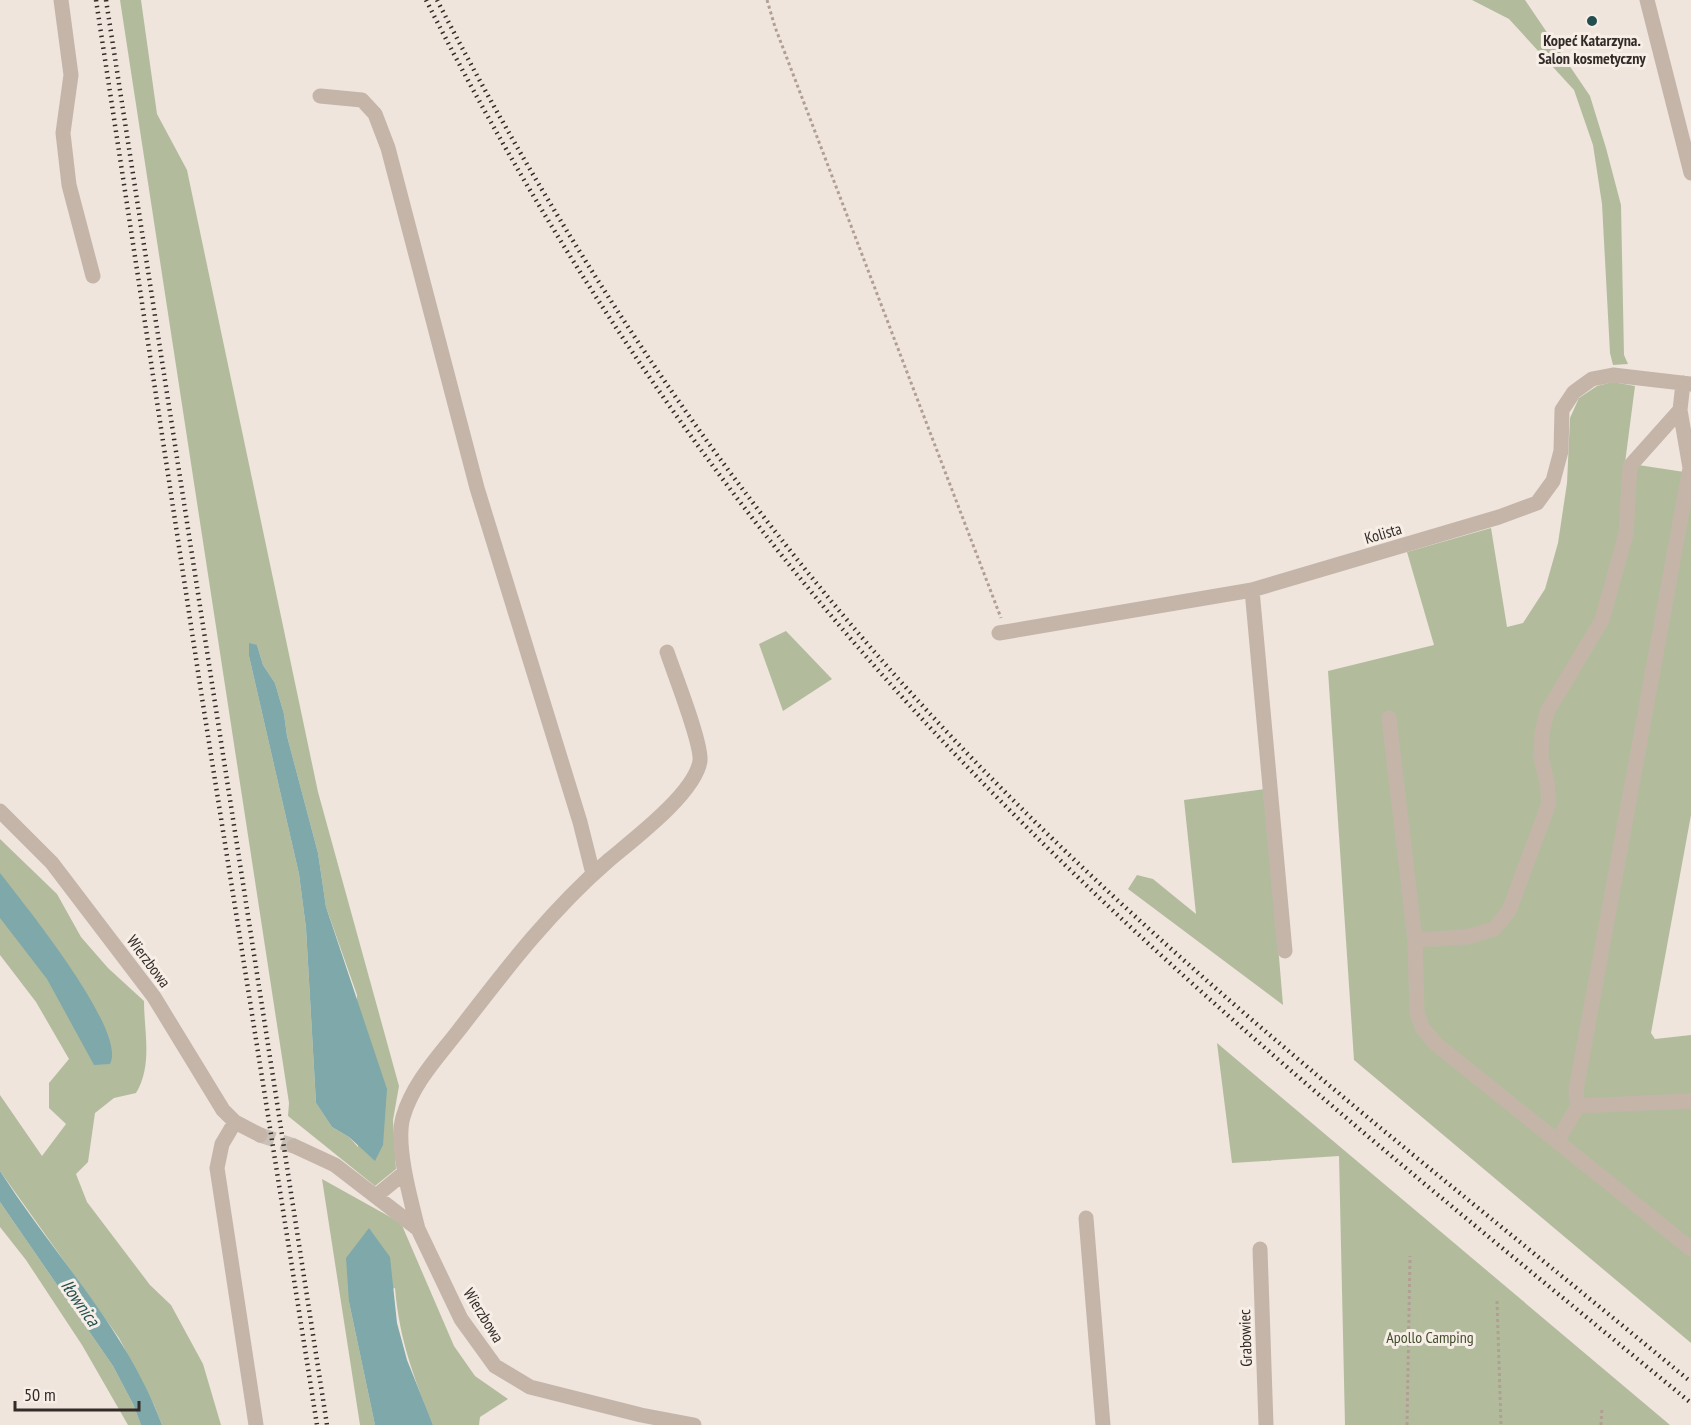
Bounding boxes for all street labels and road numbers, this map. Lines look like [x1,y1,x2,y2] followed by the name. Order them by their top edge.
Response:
[1362,518,1404,548] street label: Kolista
[123,931,175,991] street label: Wierzbowa
[459,1284,509,1346] street label: Wierzbowa
[1234,1309,1256,1367] street label: Grabowiec

